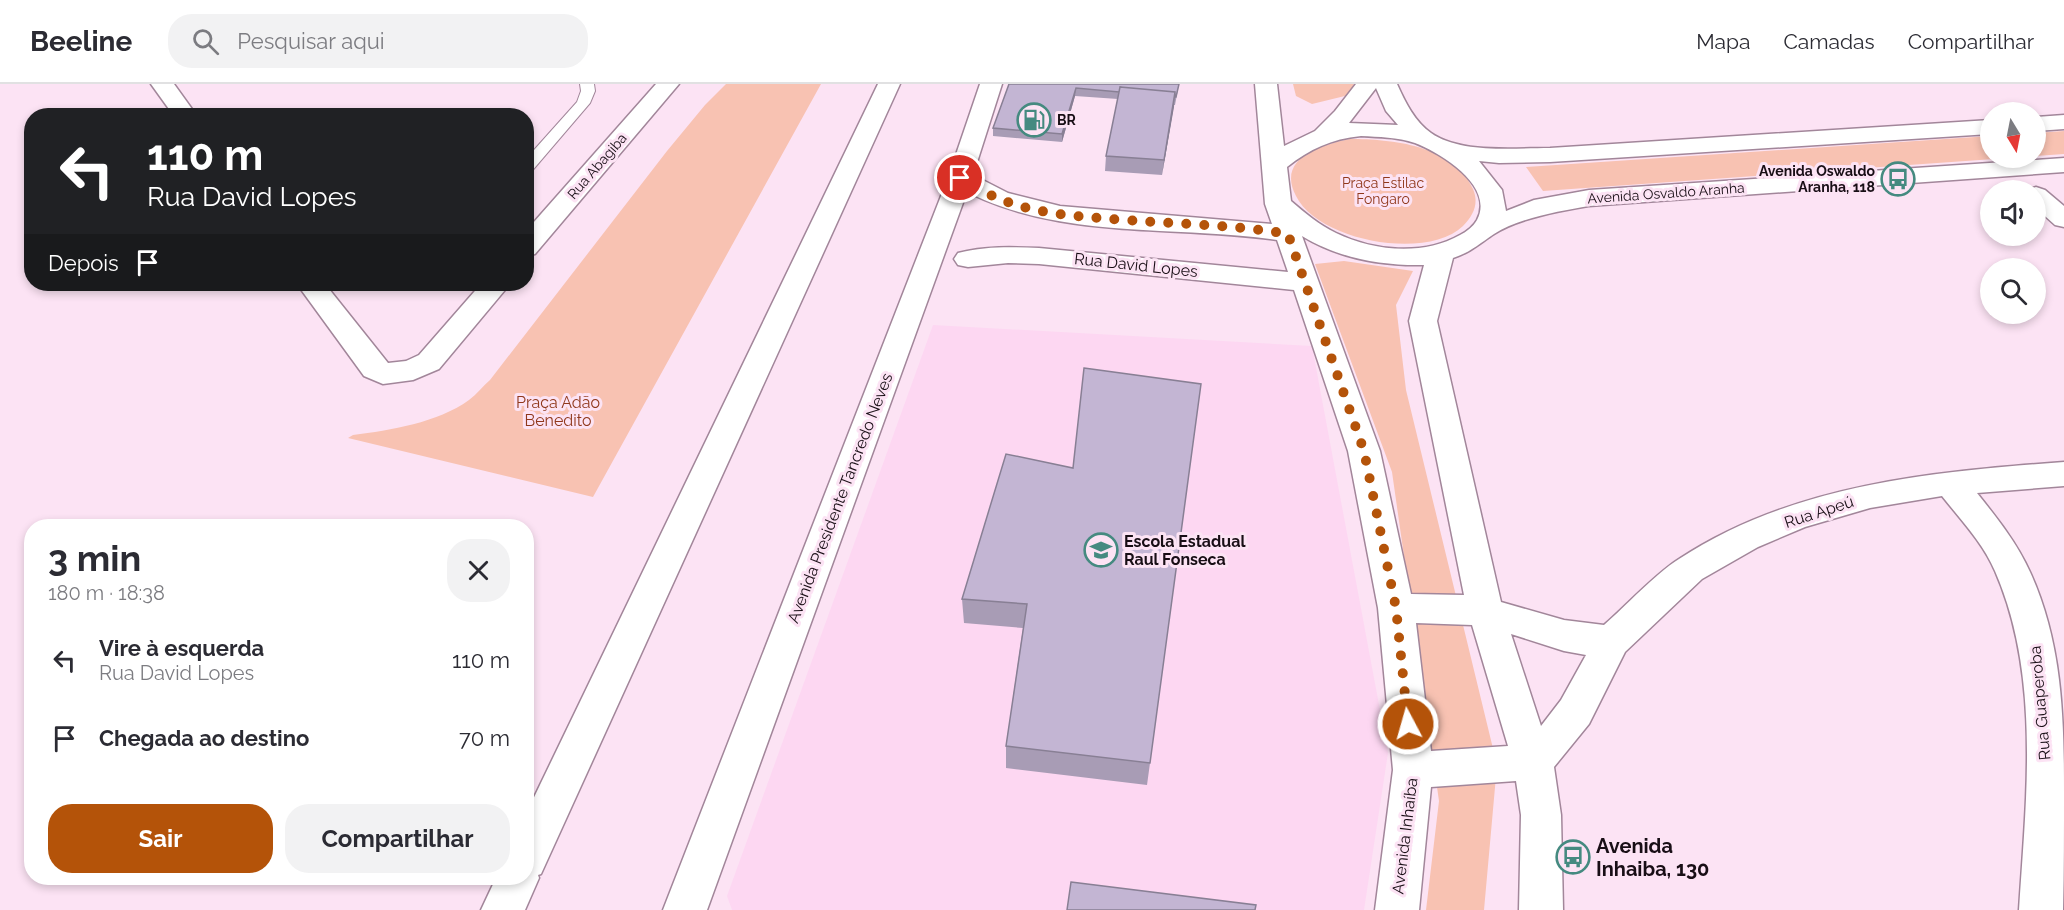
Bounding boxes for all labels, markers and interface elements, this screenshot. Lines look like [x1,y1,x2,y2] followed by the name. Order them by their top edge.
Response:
[168,14,588,68] search box
[30,25,132,58] text: Beeline
[189,25,222,58] icon: search
[237,28,385,54] text: Pesquisar aqui
[1696,29,1750,54] text: Mapa
[1783,29,1875,54] text: Camadas
[1908,29,2034,54] text: Compartilhar
[1016,102,1052,138] fuel station icon: BR
[1980,102,2046,168] north arrow
[1980,102,2046,324] map controls
[1057,112,1077,128] place label: BR
[564,130,630,202] street label: Rua Abagiba
[147,131,263,180] text: 110 m
[48,132,126,210] icon: left
[934,152,985,203] pin
[943,161,976,194] icon: arrive
[1880,161,1916,197] bus stop icon: Avenida Oswaldo Aranha, 118
[1759,163,1876,195] place label: Avenida Oswaldo Aranha, 118
[1342,175,1424,207] park label: Praça Estilac Fongaro
[1587,180,1745,206] street label: Avenida Osvaldo Aranha
[1980,180,2046,246] button: sound
[147,181,357,212] text: Rua David Lopes
[131,246,164,279] icon: arrive
[1073,249,1199,281] street label: Rua David Lopes
[48,250,119,276] text: Depois
[1980,258,2046,324] button: search
[783,370,897,626] street label: Avenida Presidente Tancredo Neves
[516,393,600,430] park label: Praça Adão Benedito
[1782,492,1856,532] street label: Rua Apeú
[1083,532,1119,568] school or university icon: Escola Estadual Raul Fonseca
[1124,532,1246,569] place label: Escola Estadual Raul Fonseca
[48,537,141,579] text: 3 min
[447,539,510,602] button: close
[48,581,165,605] text: 180 m · 18:38
[99,635,264,661] text: Vire à esquerda
[48,644,81,677] icon: left
[2026,645,2054,761] street label: Rua Guaperoba
[452,647,510,673] text: 110 m
[99,661,254,685] text: Rua David Lopes
[1376,692,1440,756] position arrow
[48,722,81,755] icon: arrive
[99,725,309,751] text: Chegada ao destino
[459,725,510,751] text: 70 m
[1388,777,1422,895] street label: Avenida Inhaíba
[48,804,273,873] button: Sair
[285,804,510,873] button: Compartilhar
[1596,834,1709,881] place label: Avenida Inhaiba, 130
[1555,839,1591,875] bus stop icon: Avenida Inhaiba, 130

